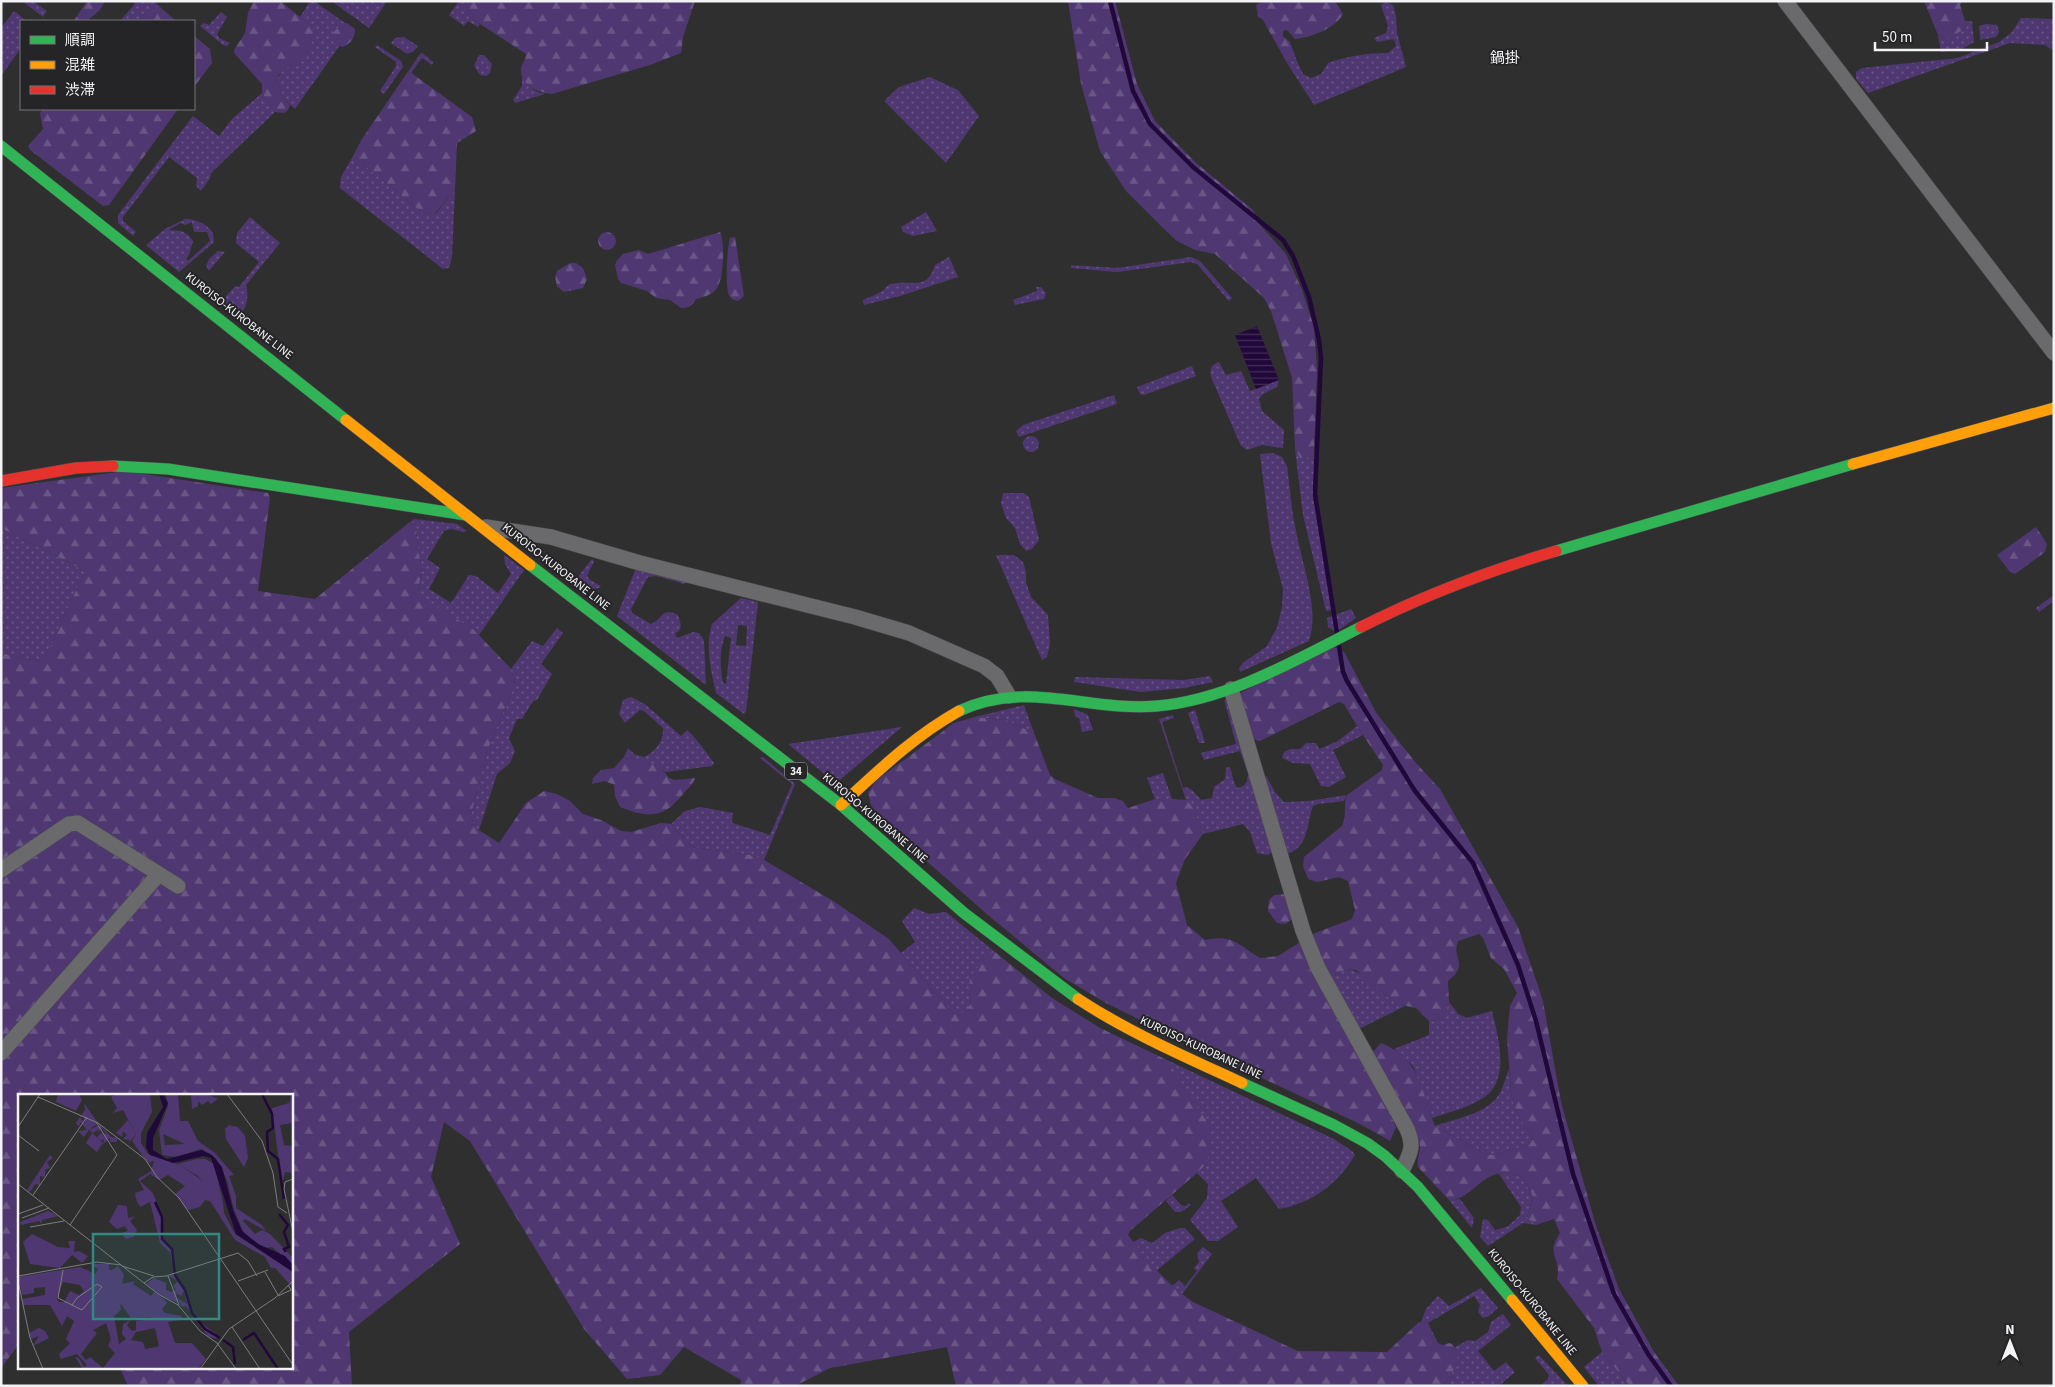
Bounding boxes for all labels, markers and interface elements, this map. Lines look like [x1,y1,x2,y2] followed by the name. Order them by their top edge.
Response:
[20,20,195,110] legend
[1875,20,1988,52] scale bar
[1882,27,1912,48] text: 50 m
[65,30,95,51] text: 順調
[1490,48,1520,69] district label: 鍋掛
[65,55,95,76] text: 混雑
[65,80,95,101] text: 渋滞
[181,268,297,364] street label: KUROISO-KUROBANE LINE
[498,519,614,615] street label: KUROISO-KUROBANE LINE
[785,762,807,779] road number: 34
[819,769,931,867] street label: KUROISO-KUROBANE LINE
[1137,1012,1265,1084] street label: KUROISO-KUROBANE LINE
[18,1094,292,1370] inset map
[1484,1245,1580,1359] street label: KUROISO-KUROBANE LINE
[1985,1317,2035,1367] north arrow
[2005,1320,2015,1340] text: N

